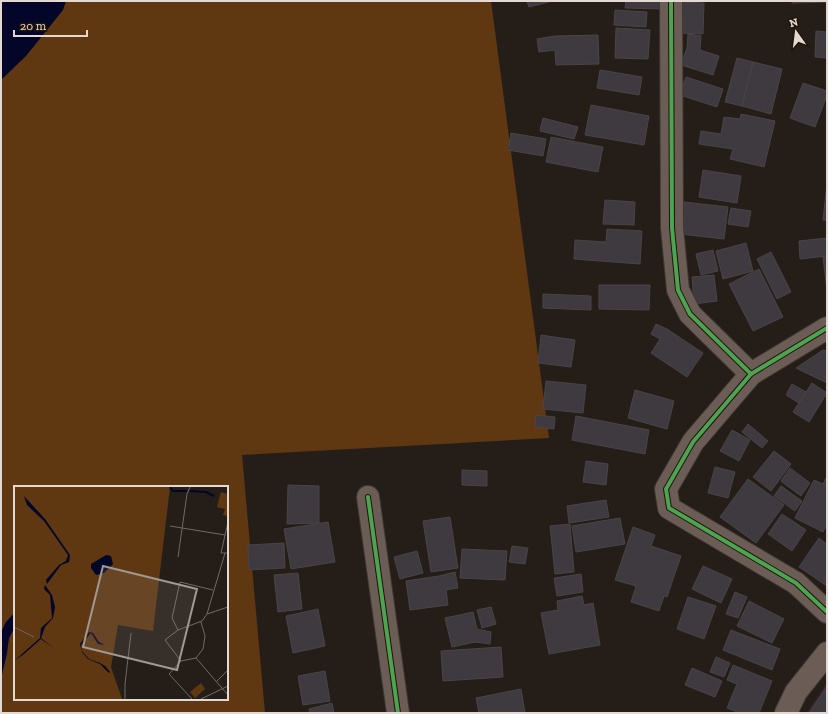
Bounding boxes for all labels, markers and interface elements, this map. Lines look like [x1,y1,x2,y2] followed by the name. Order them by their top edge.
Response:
[14,12,87,38] scale bar
[776,12,816,52] north arrow
[788,15,800,30] text: N
[20,19,47,33] text: 20 m
[14,486,228,700] inset map

